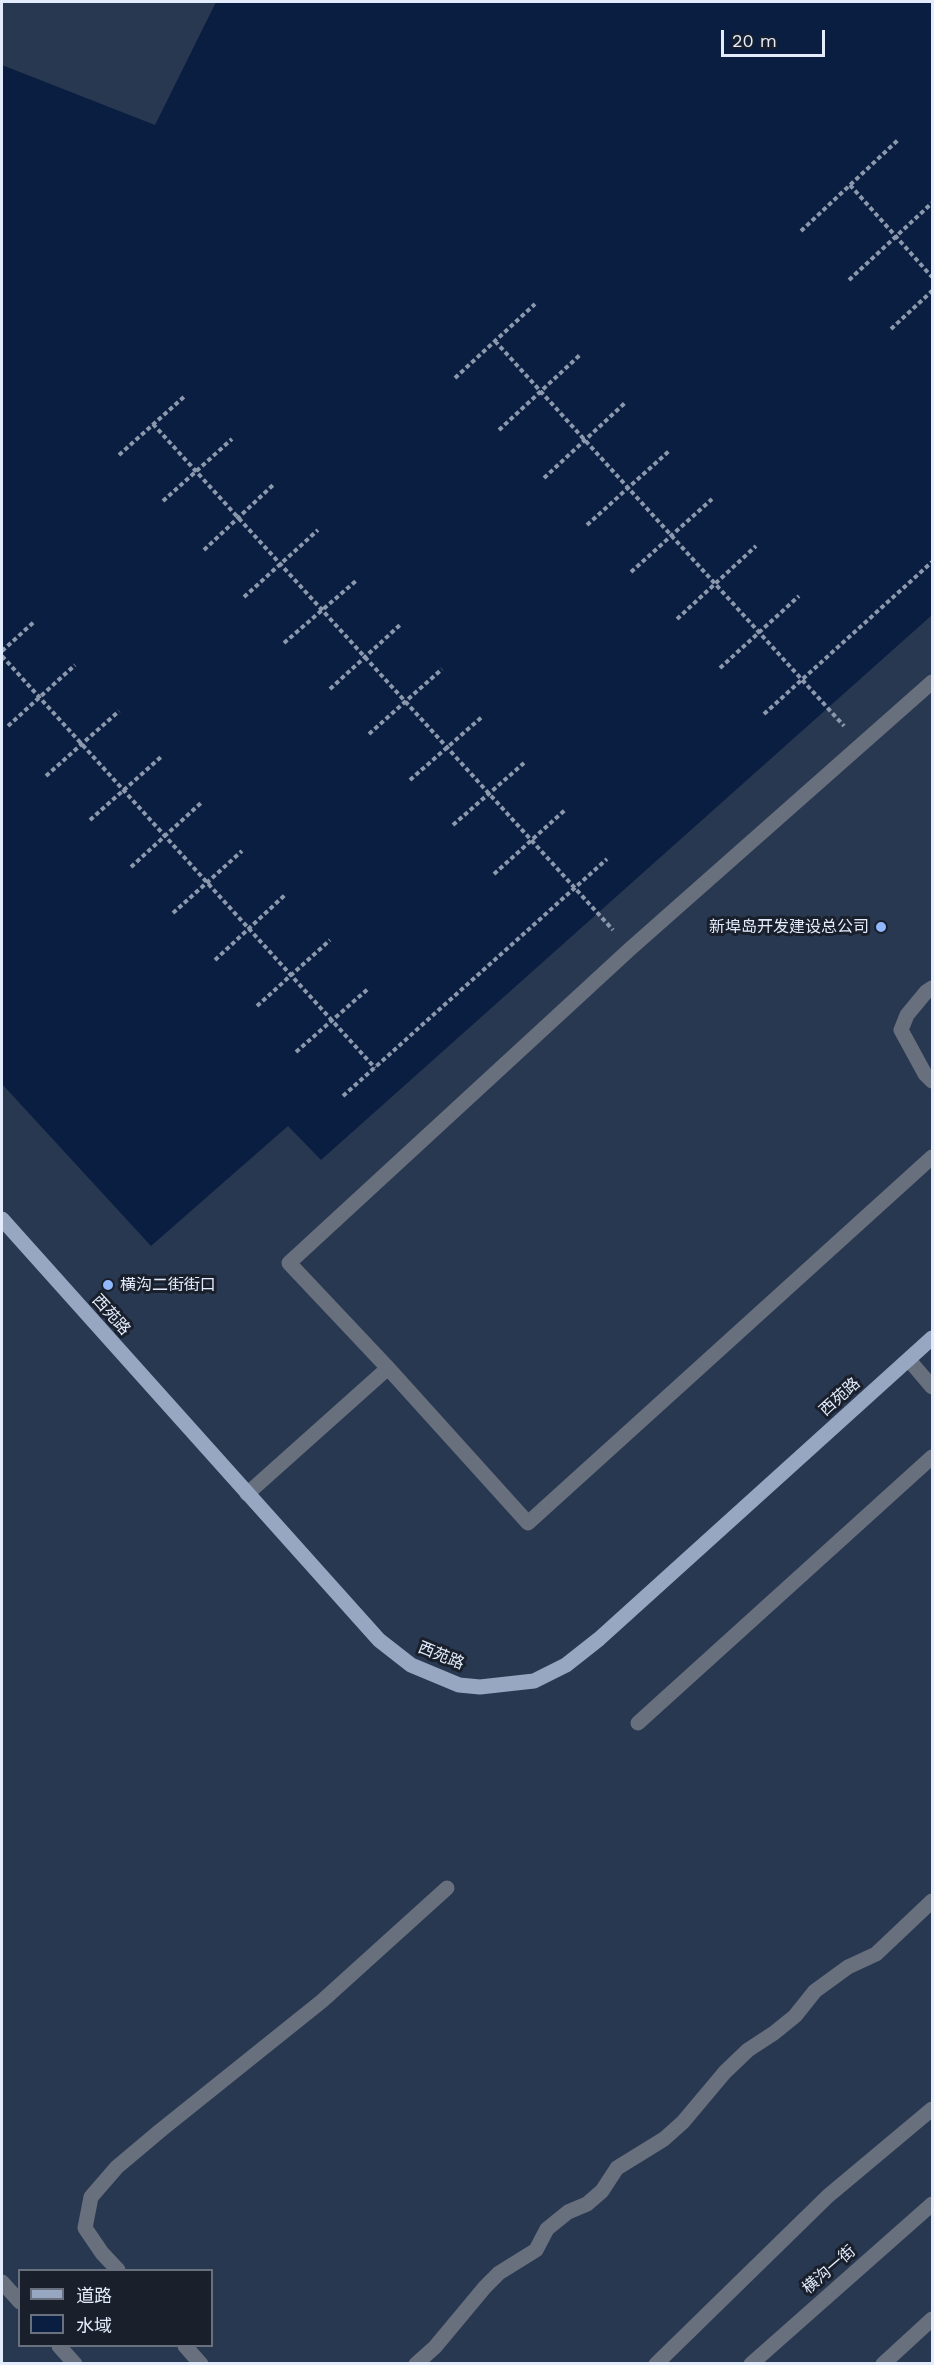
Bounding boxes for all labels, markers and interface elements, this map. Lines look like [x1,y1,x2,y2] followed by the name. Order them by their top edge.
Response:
[724,18,828,56] scale bar
[732,30,777,51] text: 20 m
[709,917,869,937] place label: 新埠岛开发建设总公司
[874,920,888,934] marker: 新埠岛开发建设总公司
[120,1275,216,1295] place label: 横沟二街街口
[101,1278,115,1292] marker: 横沟二街街口
[88,1291,134,1339] street label: 西苑路
[816,1374,864,1420] street label: 西苑路
[415,1638,467,1674] street label: 西苑路
[799,2242,859,2298] street label: 横沟一街
[18,2269,213,2347] legend
[76,2285,112,2306] text: 道路
[76,2315,112,2336] text: 水域

